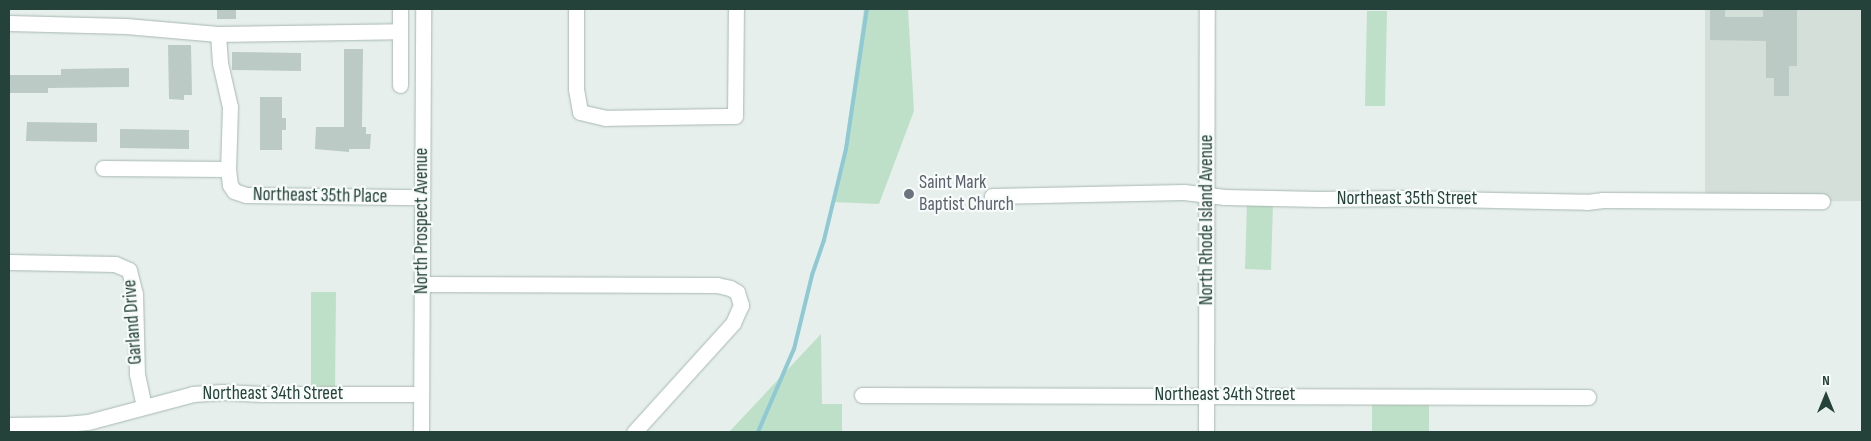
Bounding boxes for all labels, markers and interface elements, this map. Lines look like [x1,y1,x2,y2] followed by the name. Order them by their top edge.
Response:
[1196,135,1218,305] street label: North Rhode Island Avenue
[411,148,433,294] street label: North Prospect Avenue
[919,172,1014,216] place label: Saint Mark Baptist Church
[253,183,387,209] street label: Northeast 35th Place
[903,188,915,200] marker: Saint Mark Baptist Church
[1337,188,1477,210] street label: Northeast 35th Street
[119,279,147,365] street label: Garland Drive
[1801,371,1851,421] north arrow
[1822,372,1830,389] text: N
[203,383,343,405] street label: Northeast 34th Street
[1155,384,1295,406] street label: Northeast 34th Street

